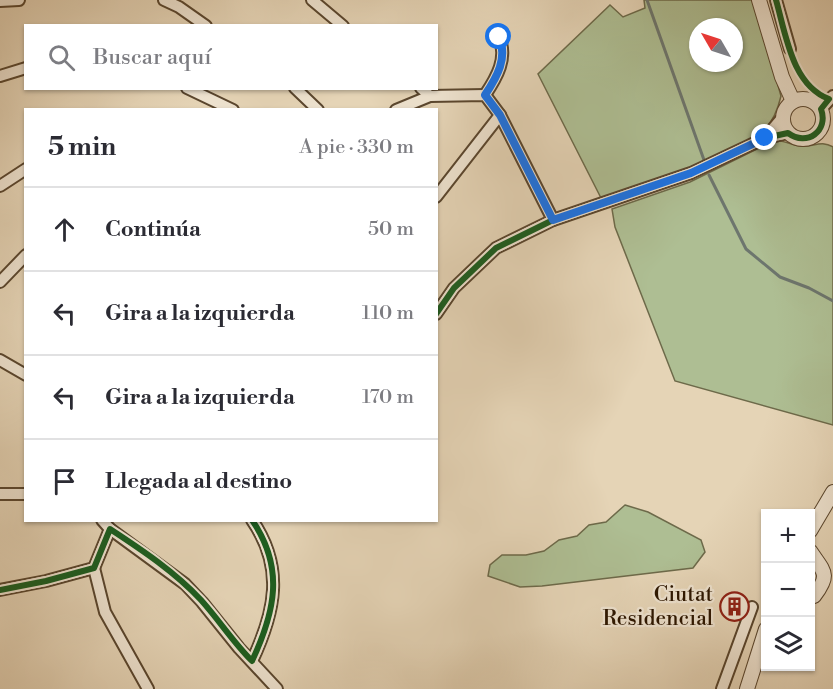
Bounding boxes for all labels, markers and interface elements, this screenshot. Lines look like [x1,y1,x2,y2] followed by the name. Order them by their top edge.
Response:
[689,18,743,72] north arrow
[485,23,511,49] route start
[24,24,438,90] search box
[45,41,78,74] icon: search
[93,44,211,71] text: Buscar aquí
[751,124,777,150] route end
[48,131,116,163] text: 5 min
[299,135,414,160] text: A pie · 330 m
[48,213,81,246] icon: ahead
[105,216,201,243] text: Continúa
[368,217,414,242] text: 50 m
[48,297,81,330] icon: left
[105,300,295,327] text: Gira a la izquierda
[362,301,414,326] text: 110 m
[48,381,81,414] icon: left
[105,384,295,411] text: Gira a la izquierda
[362,385,414,410] text: 170 m
[48,465,81,498] icon: arrive
[105,468,292,495] text: Llegada al destino
[761,509,815,671] map controls
[761,509,815,563] button: +
[761,563,815,617] button: −
[602,582,714,632] place label: Ciutat Residencial
[718,590,750,622] building icon: Ciutat Residencial
[761,617,815,671] button: layers

